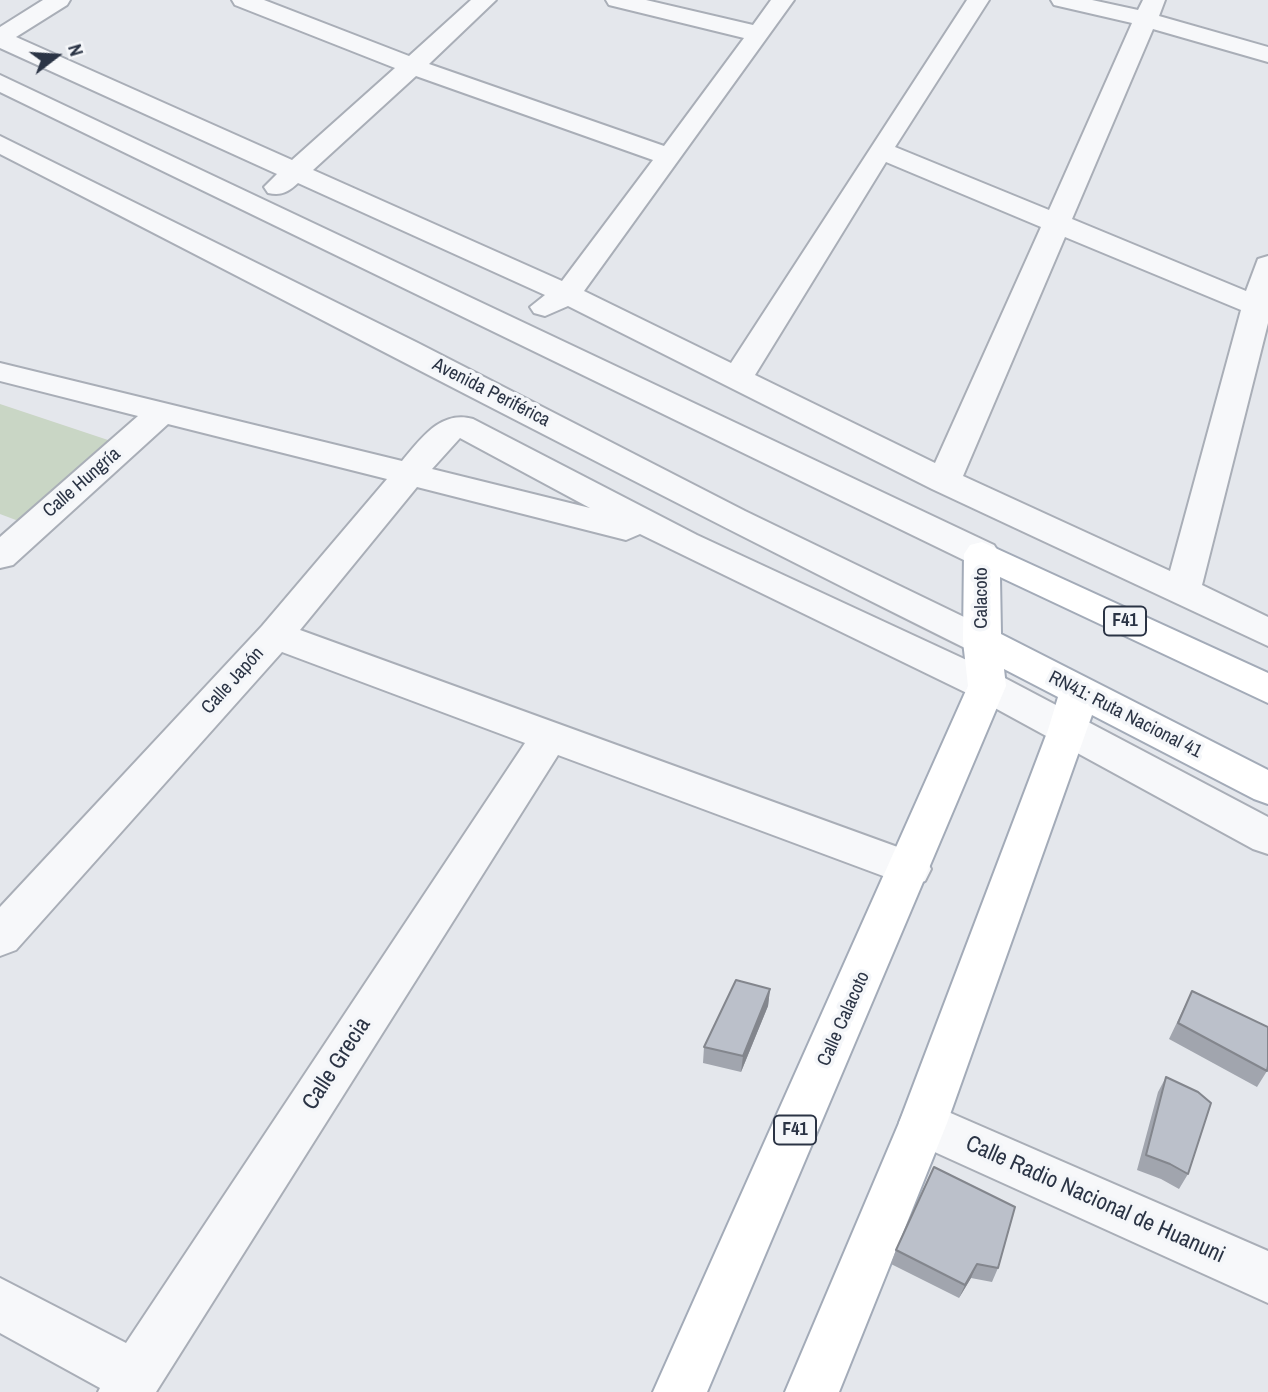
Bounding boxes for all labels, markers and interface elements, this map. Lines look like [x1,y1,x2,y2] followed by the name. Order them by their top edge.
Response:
[21,21,91,91] north arrow
[62,41,90,59] text: N
[428,354,554,432] street label: Avenida Periférica
[39,443,125,523] street label: Calle Hungría
[971,567,993,629] street label: Calacoto
[1104,606,1146,636] road number: F41
[197,643,269,719] street label: Calle Japón
[1045,667,1205,763] street label: RN41: Ruta Nacional 41
[813,968,875,1070] street label: Calle Calacoto
[297,1013,377,1115] street label: Calle Grecia
[774,1115,816,1144] road number: F41
[961,1130,1229,1270] street label: Calle Radio Nacional de Huanuni

